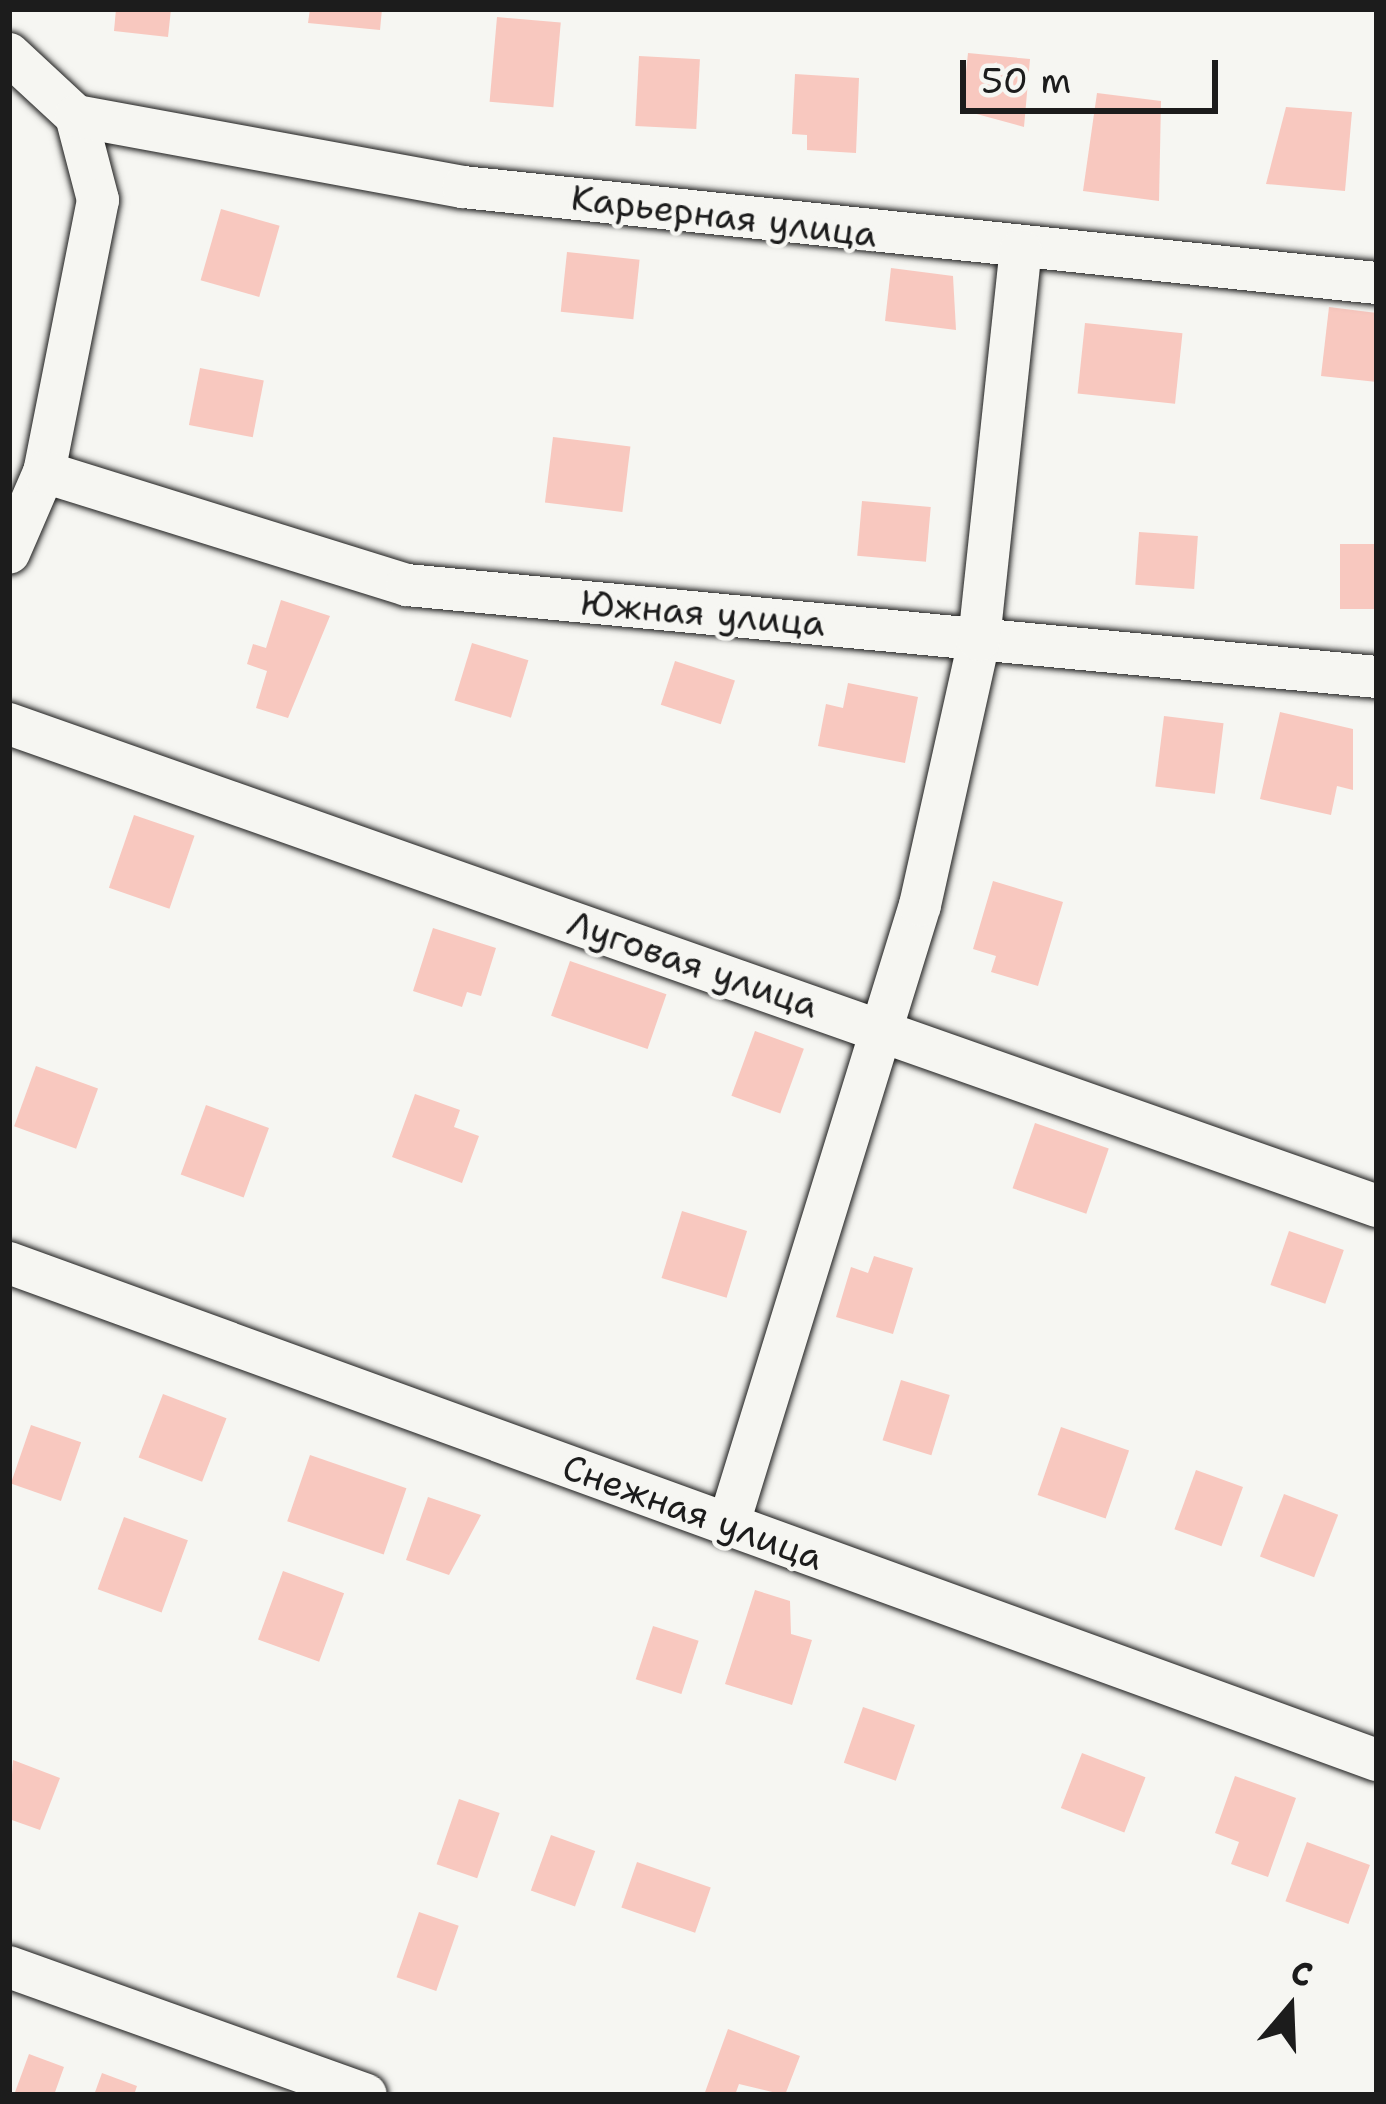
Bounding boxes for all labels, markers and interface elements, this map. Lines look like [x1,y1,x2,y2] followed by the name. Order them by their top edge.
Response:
[966,36,1224,110] scale bar
[981,56,1071,105] text: 50 m
[569,176,879,256] street label: Карьерная улица
[579,581,827,645] street label: Южная улица
[562,901,824,1027] street label: Луговая улица
[557,1445,829,1579] street label: Снежная улица
[1230,1948,1350,2068] north arrow
[1285,1949,1319,1998] text: С

